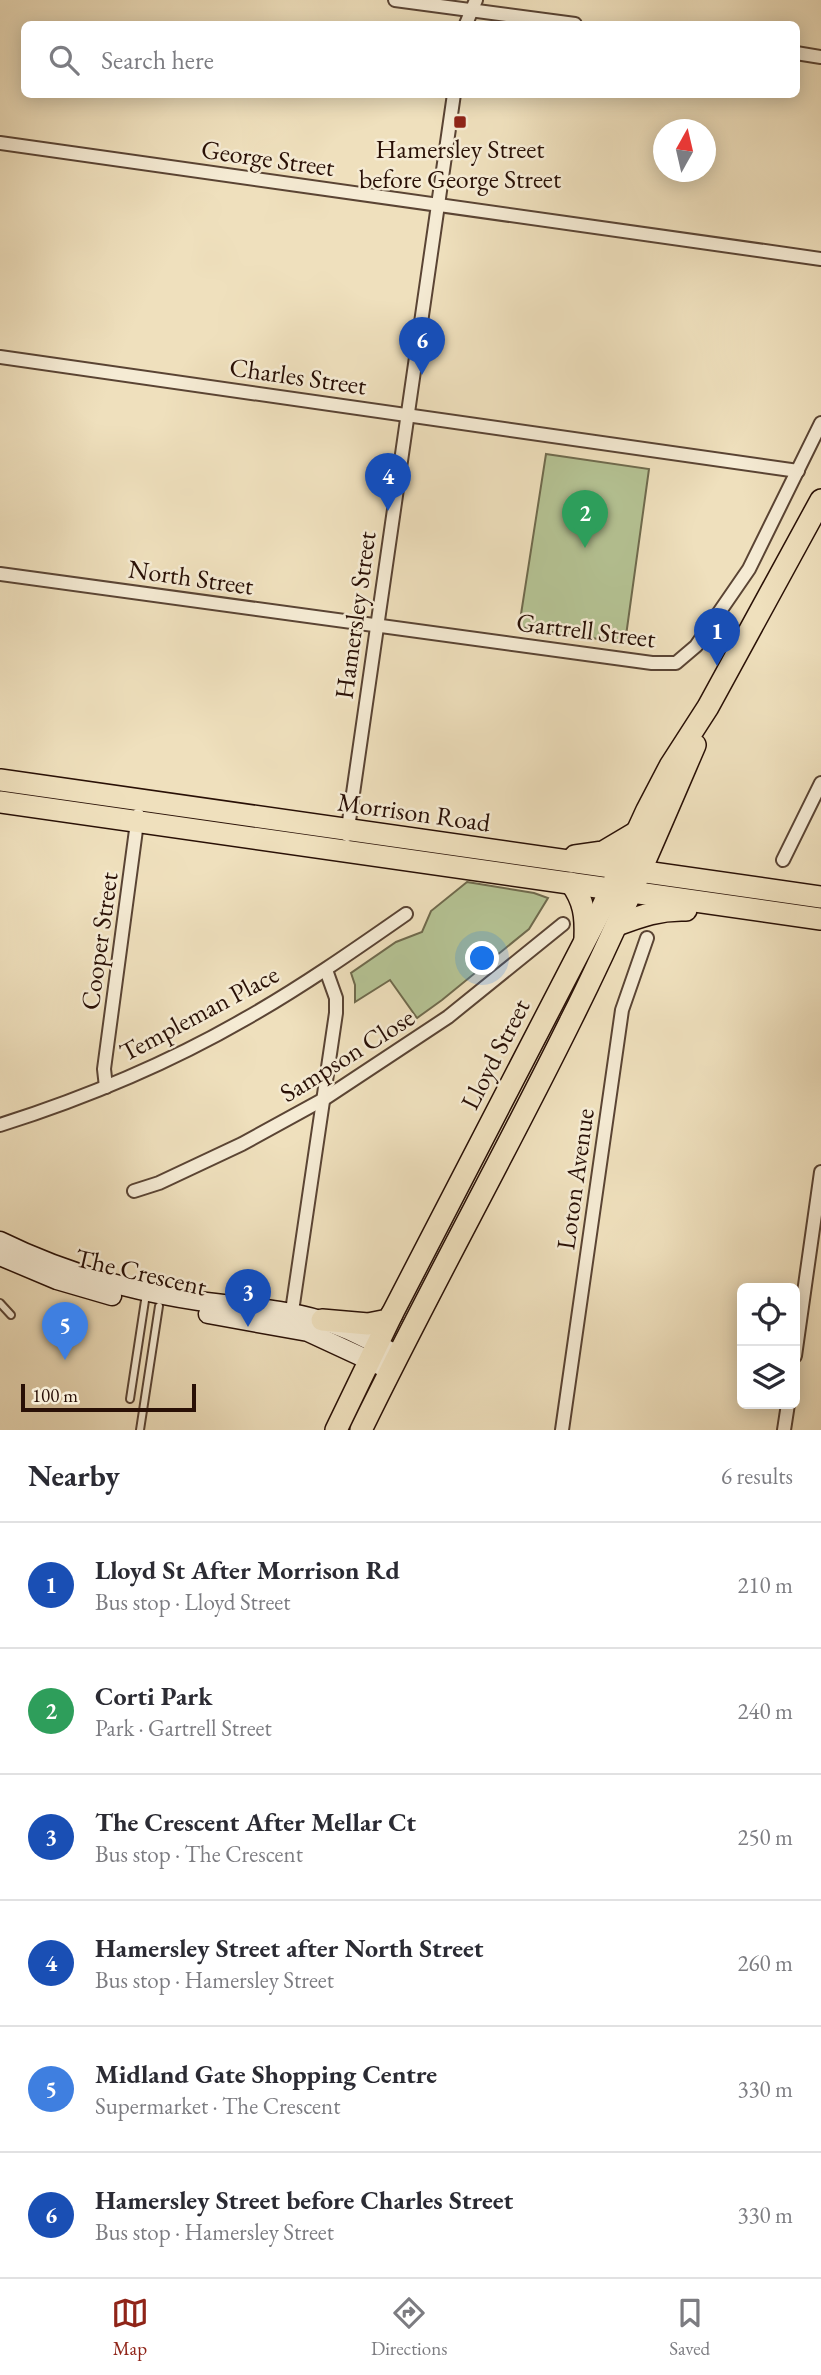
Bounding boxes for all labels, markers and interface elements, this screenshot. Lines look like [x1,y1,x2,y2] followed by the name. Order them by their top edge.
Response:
[21,21,800,98] search box
[45,41,83,79] icon: search
[101,43,214,77] text: Search here
[452,114,468,130] marker: Hamersley Street before George Street
[653,119,716,182] north arrow
[199,132,337,184] street label: George Street
[359,132,561,196] place label: Hamersley Street before George Street
[399,317,445,375] pin: 6
[227,350,369,402] street label: Charles Street
[365,453,411,511] pin: 4
[562,490,608,548] pin: 2
[326,529,384,701] street label: Hamersley Street
[126,551,256,603] street label: North Street
[515,605,657,655] street label: Gartrell Street
[694,608,740,666] pin: 1
[335,784,494,840] street label: Morrison Road
[73,870,125,1012] street label: Cooper Street
[465,941,499,975] your location
[114,957,284,1069] street label: Templeman Place
[453,993,537,1115] street label: Lloyd Street
[273,1000,421,1110] street label: Sampson Close
[548,1106,602,1252] street label: Loton Avenue
[72,1240,210,1304] street label: The Crescent
[225,1269,271,1327] pin: 3
[737,1283,800,1409] map controls
[737,1283,800,1346] button: locate
[42,1302,88,1360] pin: 5
[737,1346,800,1409] button: layers
[21,1381,196,1413] scale bar
[32,1383,78,1408] text: 100 m
[28,1456,120,1495] text: Nearby
[721,1461,793,1491] text: 6 results
[95,1553,400,1587] text: Lloyd St After Morrison Rd
[45,1570,57,1600] text: 1
[737,1570,793,1600] text: 210 m
[95,1587,290,1617] text: Bus stop · Lloyd Street
[95,1679,212,1713] text: Corti Park
[45,1696,57,1726] text: 2
[737,1696,793,1726] text: 240 m
[95,1713,272,1743] text: Park · Gartrell Street
[95,1805,416,1839] text: The Crescent After Mellar Ct
[45,1822,57,1852] text: 3
[737,1822,793,1852] text: 250 m
[95,1839,303,1869] text: Bus stop · The Crescent
[95,1931,484,1965] text: Hamersley Street after North Street
[45,1948,57,1978] text: 4
[737,1948,793,1978] text: 260 m
[95,1965,334,1995] text: Bus stop · Hamersley Street
[95,2057,437,2091] text: Midland Gate Shopping Centre
[45,2074,57,2104] text: 5
[737,2074,793,2104] text: 330 m
[95,2091,340,2121] text: Supermarket · The Crescent
[95,2183,513,2217] text: Hamersley Street before Charles Street
[45,2200,57,2230] text: 6
[737,2200,793,2230] text: 330 m
[95,2217,334,2247] text: Bus stop · Hamersley Street
[111,2294,149,2361] tab: Map
[371,2294,447,2361] tab: Directions
[669,2294,710,2361] tab: Saved

